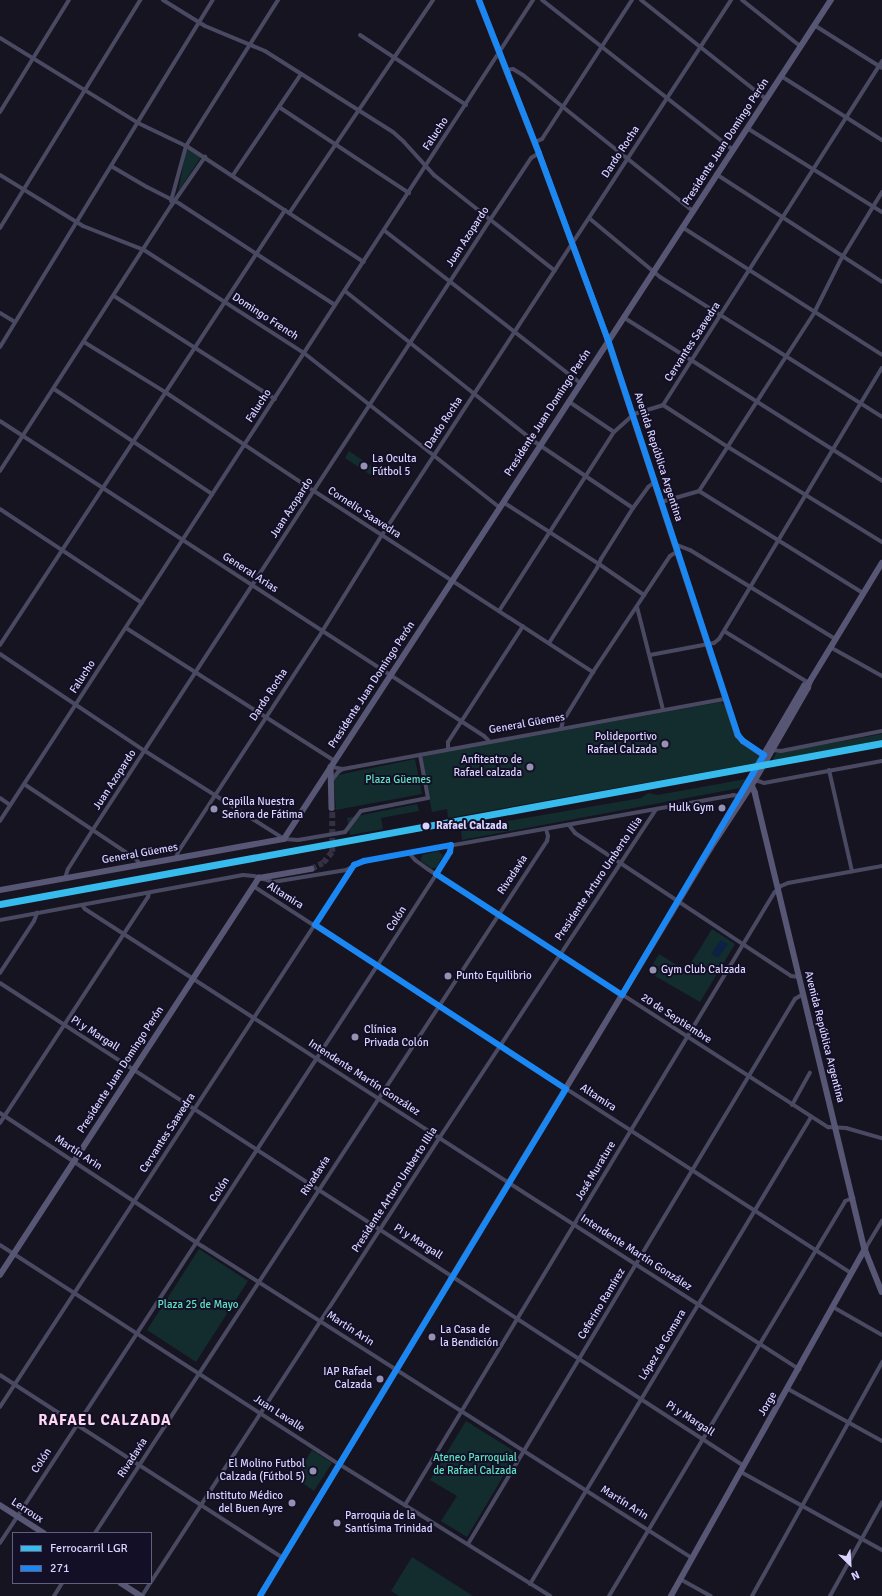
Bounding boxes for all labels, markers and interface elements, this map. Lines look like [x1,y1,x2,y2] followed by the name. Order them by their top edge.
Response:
[680,76,772,208] street label: Presidente Juan Domingo Perón
[420,115,452,153] street label: Falucho
[599,123,643,181] street label: Dardo Rocha
[444,204,492,270] street label: Juan Azopardo
[229,291,301,343] street label: Domingo French
[662,300,724,384] street label: Cervantes Saavedra
[502,347,594,479] street label: Presidente Juan Domingo Perón
[243,387,275,425] street label: Falucho
[631,391,685,523] street label: Avenida República Argentina
[422,394,466,452] street label: Dardo Rocha
[372,453,417,479] place label: La Oculta Fútbol 5
[359,461,369,471] marker: La Oculta Fútbol 5
[268,475,316,541] street label: Juan Azopardo
[325,484,403,542] street label: Cornelio Saavedra
[220,550,280,596] street label: General Arias
[326,619,418,751] street label: Presidente Juan Domingo Perón
[67,658,99,696] street label: Falucho
[247,666,291,724] street label: Dardo Rocha
[488,711,566,737] street label: General Güemes
[587,731,657,757] place label: Polideportivo Rafael Calzada
[660,739,670,749] marker: Polideportivo Rafael Calzada
[91,747,139,813] street label: Juan Azopardo
[453,754,522,780] place label: Anfiteatro de Rafael calzada
[525,762,535,772] marker: Anfiteatro de Rafael calzada
[365,773,431,787] park label: Plaza Güemes
[222,796,303,822] place label: Capilla Nuestra Señora de Fátima
[668,801,714,815] place label: Hulk Gym
[717,803,727,813] marker: Hulk Gym
[209,804,219,814] marker: Capilla Nuestra Señora de Fátima
[552,814,646,944] street label: Presidente Arturo Umberto Illia
[419,819,433,833] marker: Rafael Calzada
[436,819,507,833] place label: Rafael Calzada
[101,841,179,867] street label: General Güemes
[495,853,531,897] street label: Rivadavia
[264,880,306,912] street label: Altamira
[384,904,410,934] street label: Colón
[661,963,746,977] place label: Gym Club Calzada
[648,965,658,975] marker: Gym Club Calzada
[456,969,532,983] place label: Punto Equilibrio
[801,970,847,1104] street label: Avenida República Argentina
[443,971,453,981] marker: Punto Equilibrio
[638,991,714,1047] street label: 20 de Septiembre
[75,1004,167,1136] street label: Presidente Juan Domingo Perón
[68,1013,122,1055] street label: Pi y Margall
[364,1024,429,1050] place label: Clínica Privada Colón
[349,1031,361,1043] marker: Clínica Privada Colón
[306,1037,422,1119] street label: Intendente Martín González
[577,1081,619,1115] street label: Altamira
[137,1091,199,1175] street label: Cervantes Saavedra
[349,1125,441,1255] street label: Presidente Arturo Umberto Illia
[52,1133,104,1173] street label: Martín Arin
[573,1139,619,1203] street label: José Murature
[298,1154,334,1198] street label: Rivadavia
[207,1175,233,1205] street label: Colón
[578,1212,694,1294] street label: Intendente Martín González
[391,1221,445,1263] street label: Pi y Margall
[576,1266,628,1342] street label: Ceferino Ramírez
[157,1298,239,1312] park label: Plaza 25 de Mayo
[637,1307,689,1383] street label: López de Gomara
[324,1309,376,1349] street label: Martín Arin
[440,1324,498,1350] place label: La Casa de la Bendición
[427,1332,437,1342] marker: La Casa de la Bendición
[323,1366,372,1392] place label: IAP Rafael Calzada
[375,1374,385,1384] marker: IAP Rafael Calzada
[756,1389,780,1419] street label: Jorge
[251,1393,307,1435] street label: Juan Lavalle
[663,1398,717,1440] street label: Pi y Margall
[38,1412,172,1430] district label: RAFAEL CALZADA
[115,1436,151,1480] street label: Rivadavia
[29,1446,55,1476] street label: Colón
[433,1452,517,1478] park label: Ateneo Parroquial de Rafael Calzada
[219,1458,305,1484] place label: El Molino Futbol Calzada (Fútbol 5)
[308,1466,318,1476] marker: El Molino Futbol Calzada (Fútbol 5)
[598,1483,650,1523] street label: Martín Arin
[206,1490,283,1516] place label: Instituto Médico del Buen Ayre
[8,1496,46,1526] street label: Lerroux
[286,1497,298,1509] marker: Instituto Médico del Buen Ayre
[345,1510,432,1536] place label: Parroquia de la Santísima Trinidad
[332,1518,342,1528] marker: Parroquia de la Santísima Trinidad
[12,1532,152,1584] legend
[50,1541,128,1556] text: Ferrocarril LGR
[830,1544,870,1584] north arrow
[50,1561,69,1576] text: 271
[849,1568,861,1583] text: N

